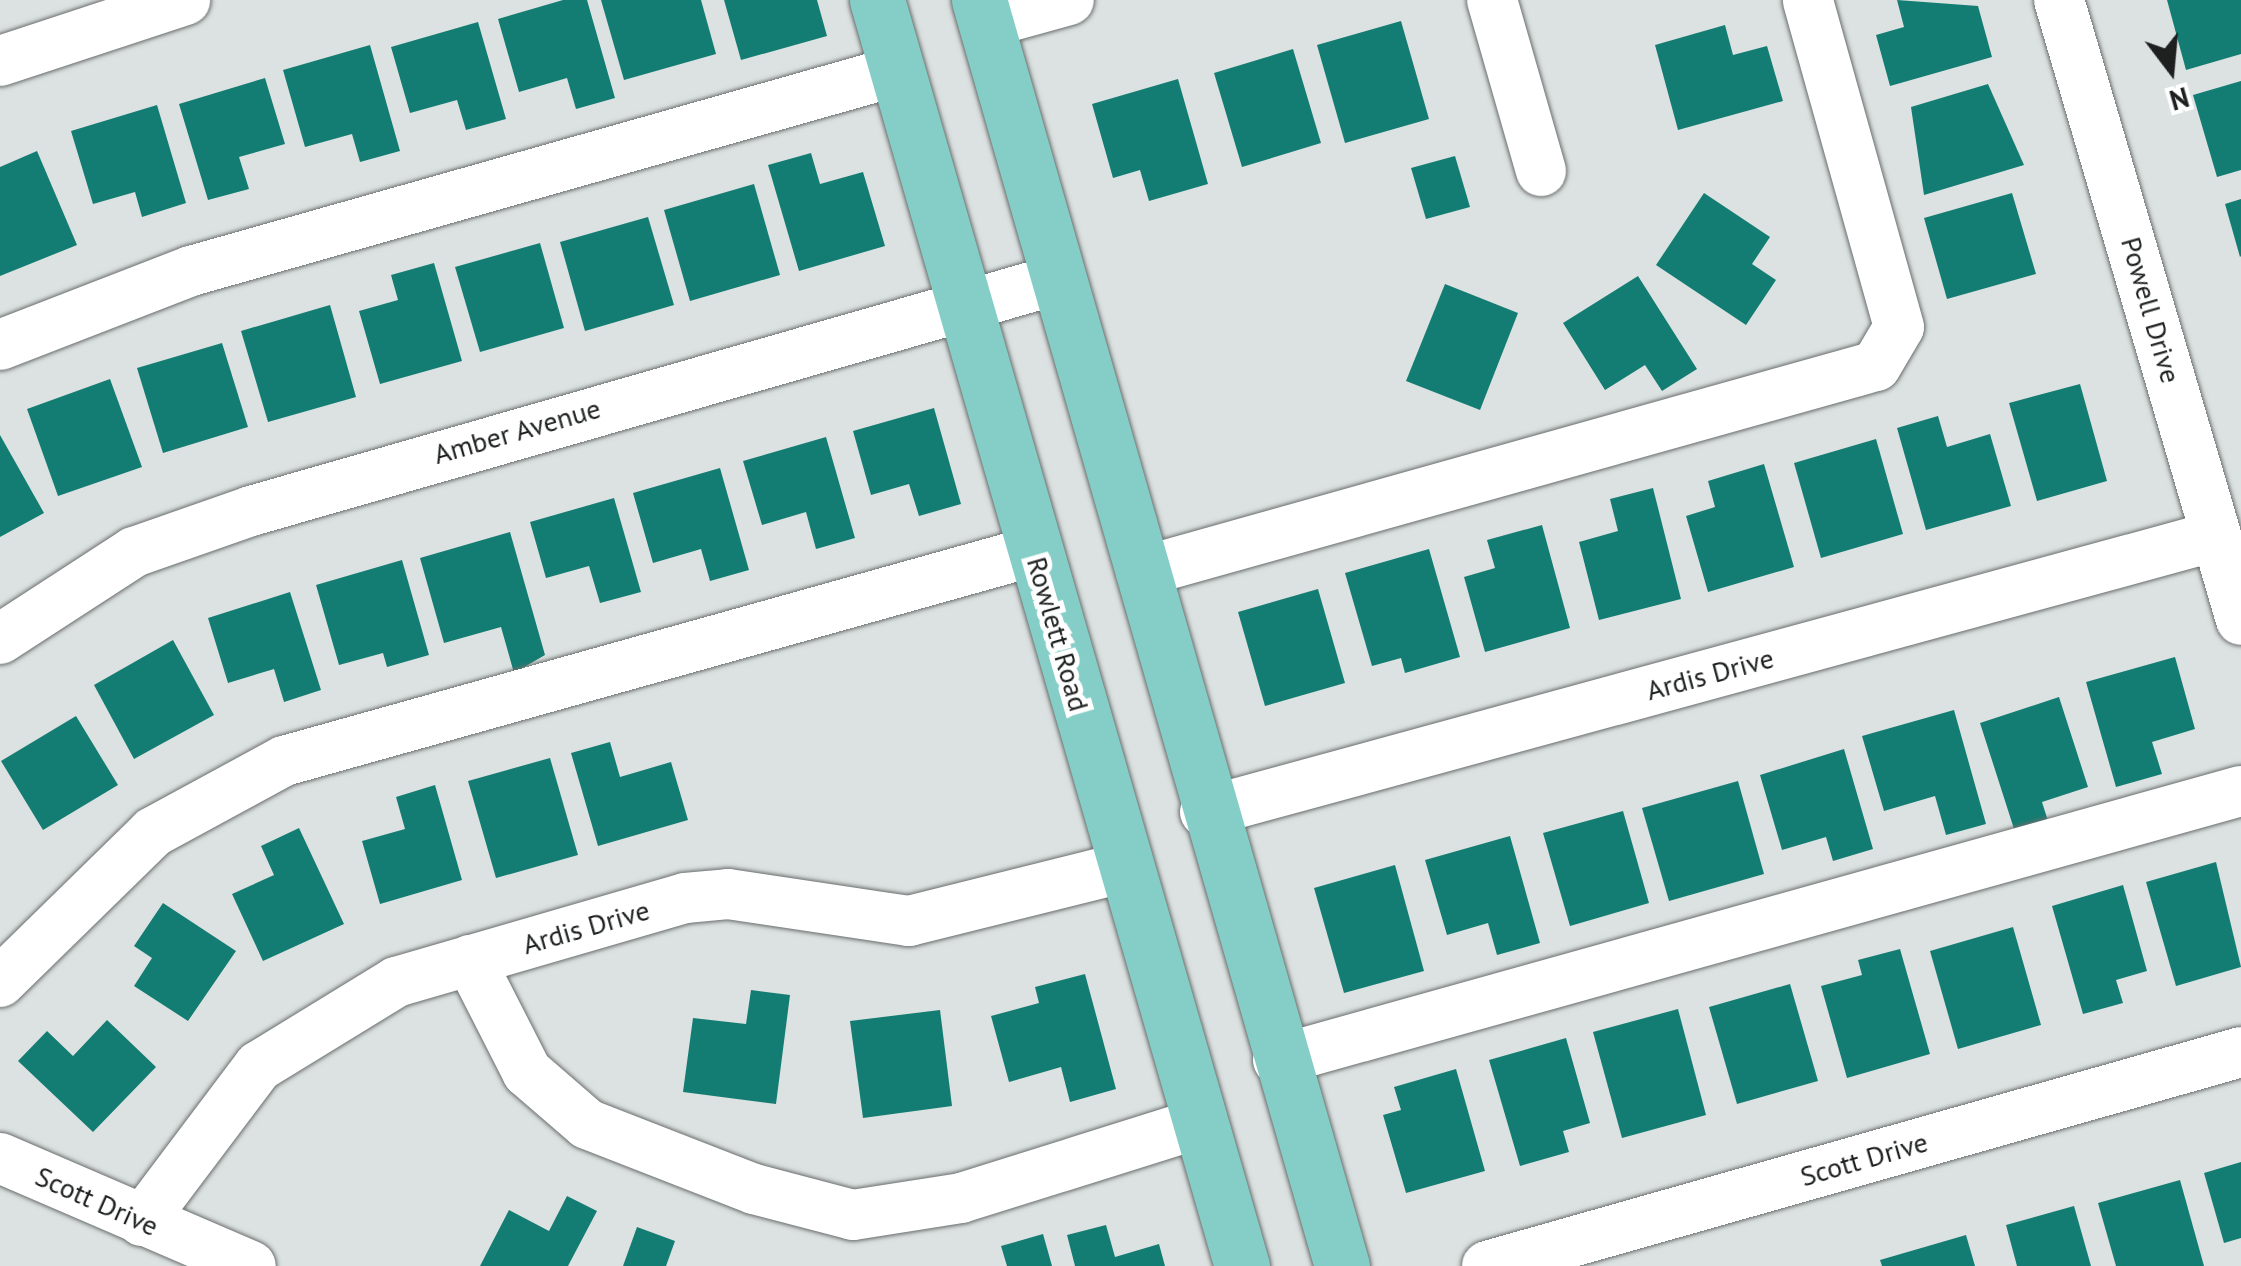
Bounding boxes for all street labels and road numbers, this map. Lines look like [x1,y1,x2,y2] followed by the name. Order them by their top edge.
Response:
[2114,233,2188,387] street label: Powell Drive
[429,391,605,471] street label: Amber Avenue
[1020,553,1096,715] street label: Rowlett Road
[1643,641,1777,707] street label: Ardis Drive
[519,893,653,961] street label: Ardis Drive
[1796,1125,1932,1193] street label: Scott Drive
[30,1159,164,1243] street label: Scott Drive

